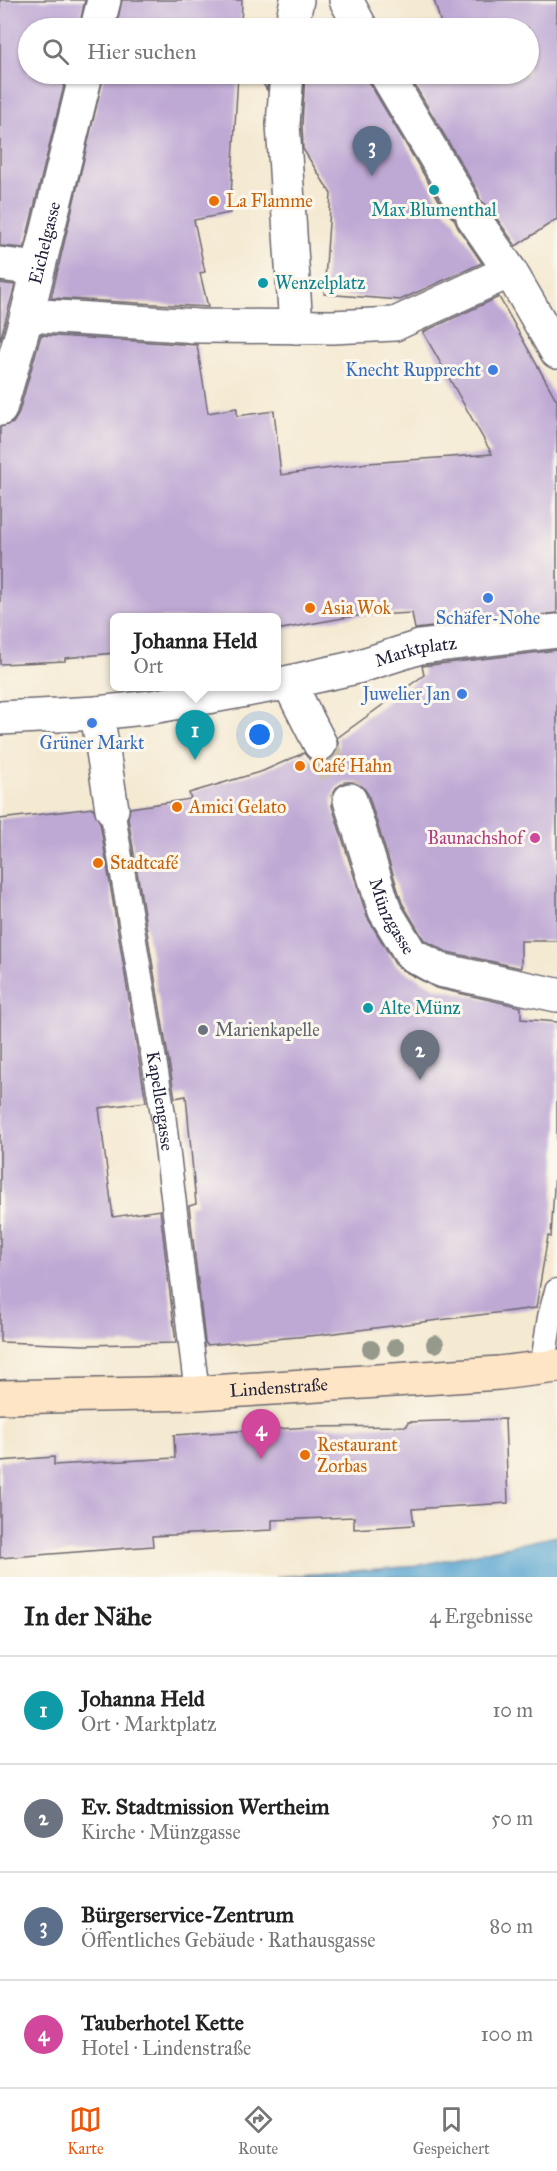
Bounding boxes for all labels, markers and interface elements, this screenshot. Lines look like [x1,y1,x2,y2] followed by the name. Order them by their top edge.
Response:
[18,18,539,84] search box
[39,35,72,68] icon: search
[87,38,196,65] text: Hier suchen
[352,126,392,176] pin: 3
[427,183,441,197] marker: Max Blumenthal
[226,190,313,212] place label: La Flamme
[207,194,221,208] marker: La Flamme
[24,199,65,287] street label: Eichelgasse
[371,199,497,221] place label: Max Blumenthal
[275,272,365,294] place label: Wenzelplatz
[256,276,270,290] marker: Wenzelplatz
[345,359,482,381] place label: Knecht Rupprecht
[486,363,500,377] marker: Knecht Rupprecht
[481,591,495,605] marker: Schäfer-Nohe
[321,597,392,619] place label: Asia Wok
[303,601,317,615] marker: Asia Wok
[436,607,540,629] place label: Schäfer-Nohe
[110,613,281,691] popup
[134,627,257,654] text: Johanna Held
[372,632,458,672] street label: Marktplatz
[134,654,163,678] text: Ort
[360,683,450,706] place label: Juwelier Jan
[455,687,469,701] marker: Juwelier Jan
[176,710,214,760] pin: 1
[85,716,99,730] marker: Grüner Markt
[245,720,274,749] your location
[40,732,145,754] place label: Grüner Markt
[312,755,392,777] place label: Café Hahn
[293,759,307,773] marker: Café Hahn
[188,796,286,818] place label: Amici Gelato
[170,800,184,814] marker: Amici Gelato
[427,827,526,849] place label: Baunachshof
[528,831,542,845] marker: Baunachshof
[110,852,179,874] place label: Stadtcafé
[91,856,105,870] marker: Stadtcafé
[364,876,420,959] street label: Münzgasse
[379,997,461,1019] place label: Alte Münz
[361,1001,375,1015] marker: Alte Münz
[215,1019,320,1041] place label: Marienkapelle
[196,1023,210,1037] marker: Marienkapelle
[400,1030,440,1080] pin: 2
[142,1050,178,1152] street label: Kapellengasse
[229,1373,329,1402] street label: Lindenstraße
[242,1410,280,1459] pin: 4
[317,1434,398,1477] place label: Restaurant Zorbas
[298,1448,312,1462] marker: Restaurant Zorbas
[24,1600,152,1632] text: In der Nähe
[429,1604,533,1628] text: 4 Ergebnisse
[81,1685,205,1712] text: Johanna Held
[40,1698,47,1722] text: 1
[492,1698,533,1722] text: 10 m
[81,1712,217,1736] text: Ort · Marktplatz
[81,1793,329,1820] text: Ev. Stadtmission Wertheim
[39,1806,48,1830] text: 2
[491,1806,533,1830] text: 50 m
[81,1820,241,1844] text: Kirche · Münzgasse
[81,1901,294,1928] text: Bürgerservice-Zentrum
[40,1914,48,1938] text: 3
[490,1914,533,1938] text: 80 m
[81,1928,376,1952] text: Öffentliches Gebäude · Rathausgasse
[81,2009,244,2036] text: Tauberhotel Kette
[38,2022,49,2046] text: 4
[481,2022,533,2046] text: 100 m
[81,2036,251,2060] text: Hotel · Lindenstraße
[67,2103,104,2158] tab: Karte
[238,2103,278,2158] tab: Route
[413,2103,490,2158] tab: Gespeichert

